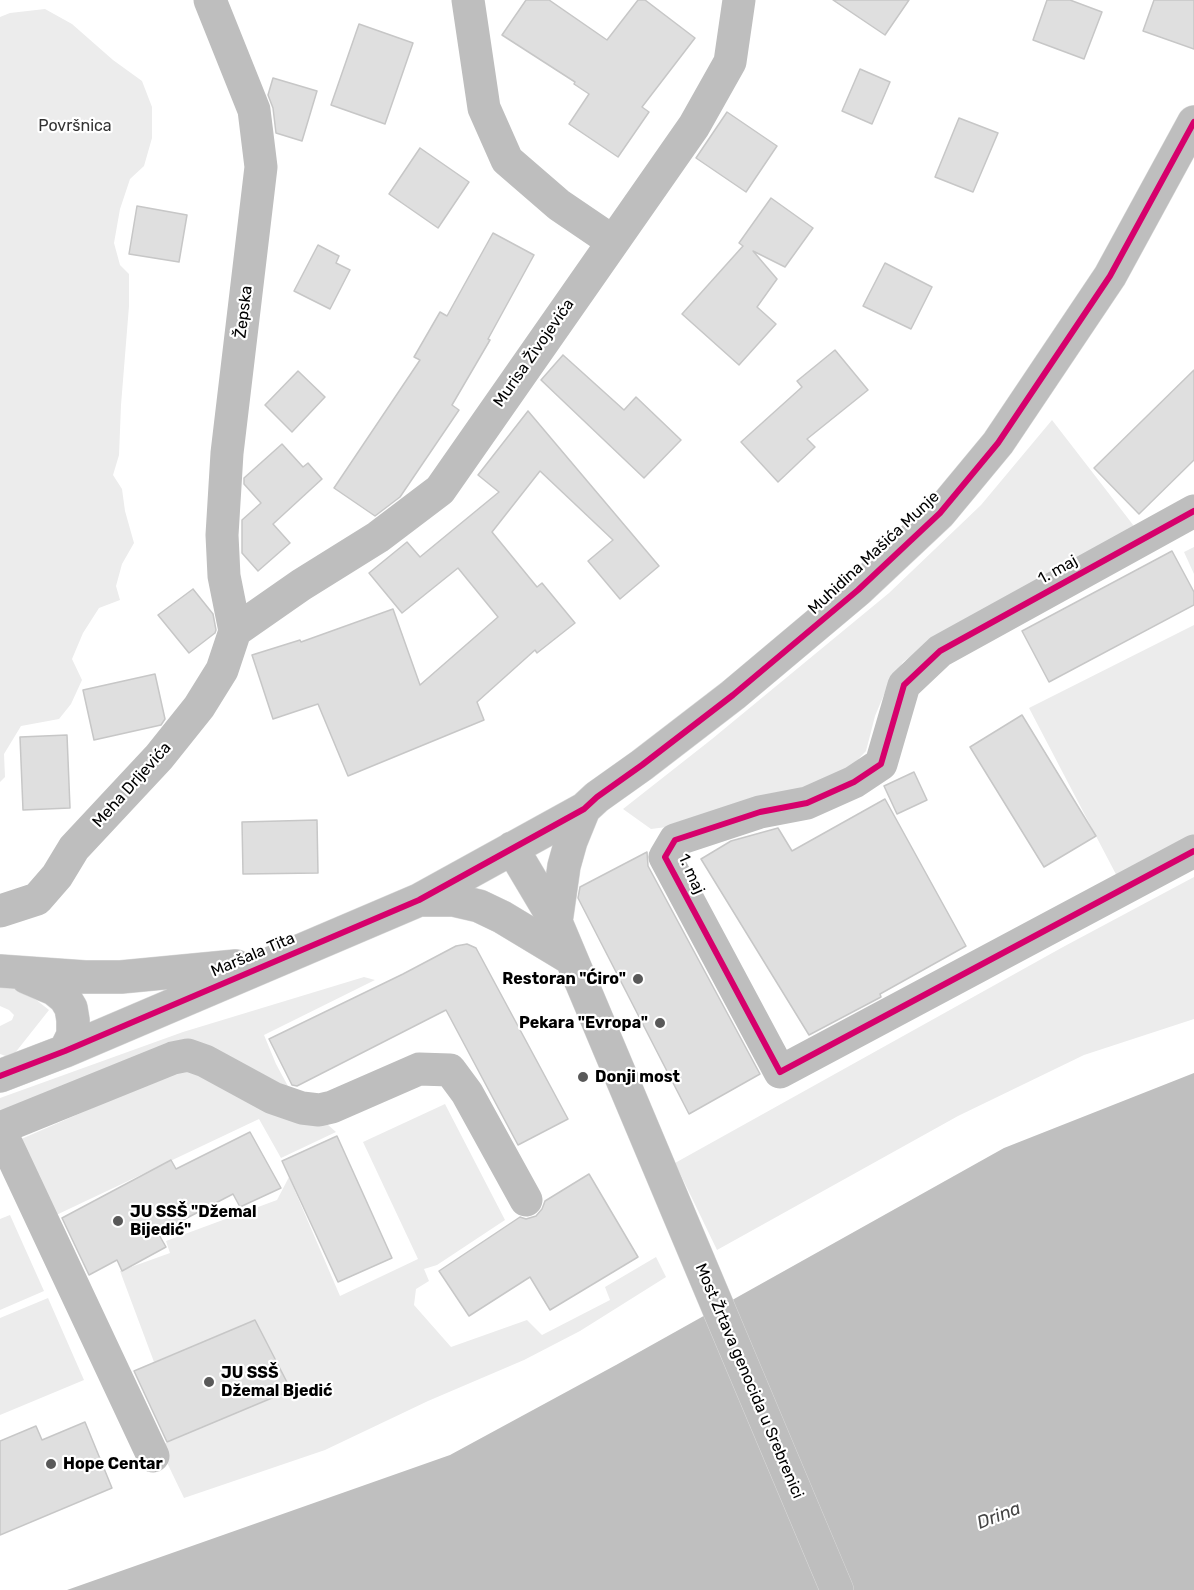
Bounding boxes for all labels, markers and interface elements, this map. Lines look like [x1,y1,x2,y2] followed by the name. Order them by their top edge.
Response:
[38,116,112,136] park label: Površnica
[231,285,257,339] street label: Žepska
[490,295,578,411] street label: Murisa Živojevića
[805,487,943,619] street label: Muhidina Mašića Munje
[1035,551,1081,589] street label: 1. maj
[89,738,175,832] street label: Meha Drljevića
[674,851,708,897] street label: 1. maj
[208,929,298,981] street label: Maršala Tita
[502,969,626,989] place label: Restoran "Ćiro"
[631,972,645,986] marker: Restoran "Ćiro"
[519,1013,648,1033] place label: Pekara "Evropa"
[653,1016,667,1030] marker: Pekara "Evropa"
[595,1067,680,1087] place label: Donji most
[576,1070,590,1084] marker: Donji most
[130,1202,257,1240] place label: JU SSŠ "Džemal Bijedić"
[111,1214,125,1228] marker: JU SSŠ "Džemal Bijedić"
[691,1261,807,1501] street label: Most Žrtava genocida u Srebrenici
[221,1363,333,1401] place label: JU SSŠ Džemal Bjedić
[202,1375,216,1389] marker: JU SSŠ Džemal Bjedić
[63,1454,163,1474] place label: Hope Centar
[44,1457,58,1471] marker: Hope Centar
[974,1498,1024,1534] water label: Drina

